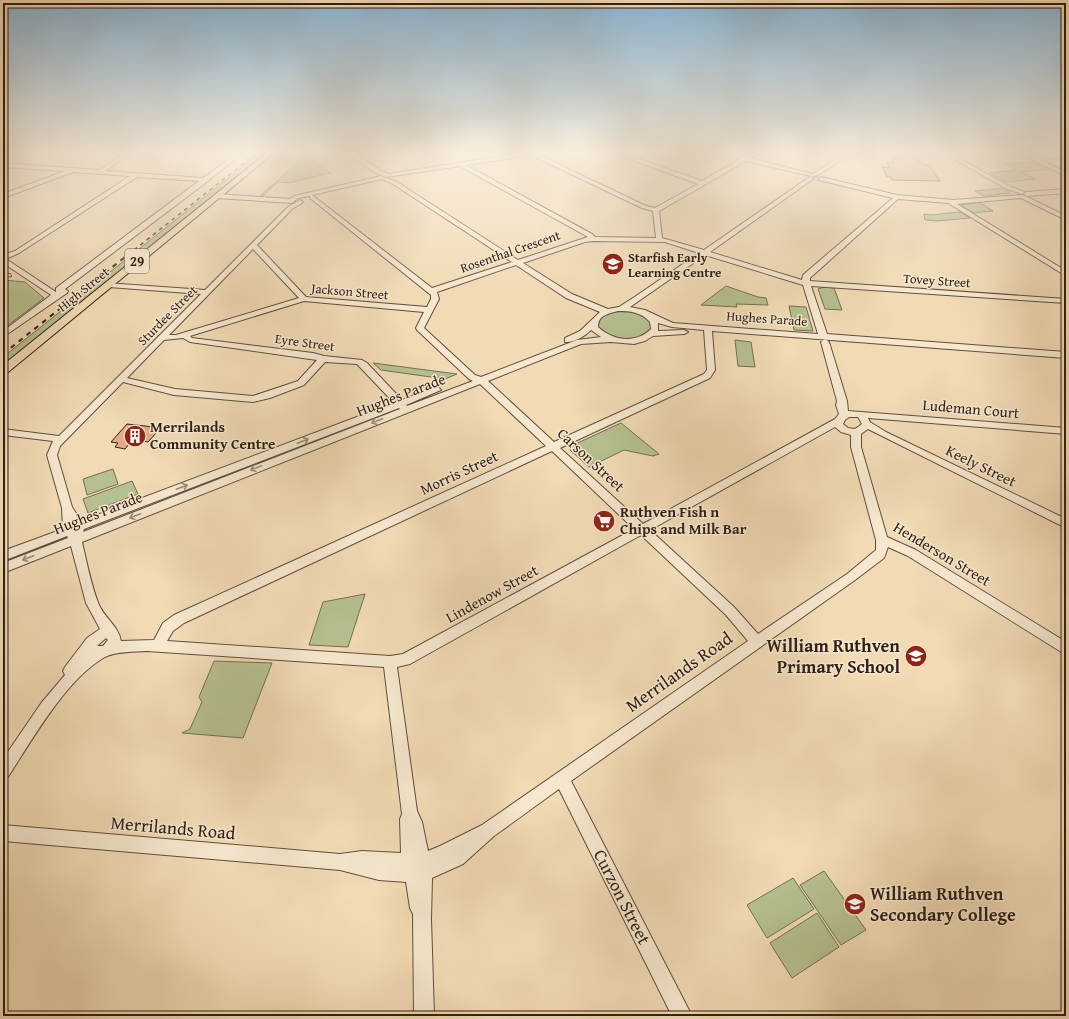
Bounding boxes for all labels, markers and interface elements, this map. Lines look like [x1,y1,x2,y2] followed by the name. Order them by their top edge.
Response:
[458,225,563,277] street label: Rosenthal Crescent
[628,248,721,282] place label: Starfish Early Learning Centre
[125,249,149,273] road number: 29
[600,251,626,277] school or university icon: Starfish Early Learning Centre
[53,262,114,316] street label: High Street
[903,269,972,292] street label: Tovey Street
[309,278,390,304] street label: Jackson Street
[133,281,202,350] street label: Sturdee Street
[726,306,808,331] street label: Hughes Parade
[274,329,336,356] street label: Eyre Street
[353,368,448,421] street label: Hughes Parade
[922,394,1021,423] street label: Ludeman Court
[150,416,275,454] place label: Merrilands Community Centre
[372,418,384,425] one-way arrow
[122,423,148,449] building icon: Merrilands Community Centre
[553,423,630,497] street label: Carson Street
[297,436,309,444] one-way arrow
[943,439,1021,492] street label: Keely Street
[416,445,502,500] street label: Morris Street
[251,465,263,473] one-way arrow
[175,483,187,491] one-way arrow
[50,486,145,539] street label: Hughes Parade
[620,501,747,539] place label: Ruthven Fish n Chips and Milk Bar
[591,508,617,534] supermarket icon: Ruthven Fish n Chips and Milk Bar
[130,512,142,520] one-way arrow
[890,516,995,591] street label: Henderson Street
[23,554,35,562] one-way arrow
[442,559,542,628] street label: Lindenow Street
[620,624,738,719] street label: Merrilands Road
[767,632,900,680] place label: William Ruthven Primary School
[903,643,929,669] school or university icon: William Ruthven Primary School
[110,809,237,846] street label: Merrilands Road
[587,844,658,950] street label: Curzon Street
[870,880,1016,928] place label: William Ruthven Secondary College
[842,891,868,917] school or university icon: William Ruthven Secondary College

